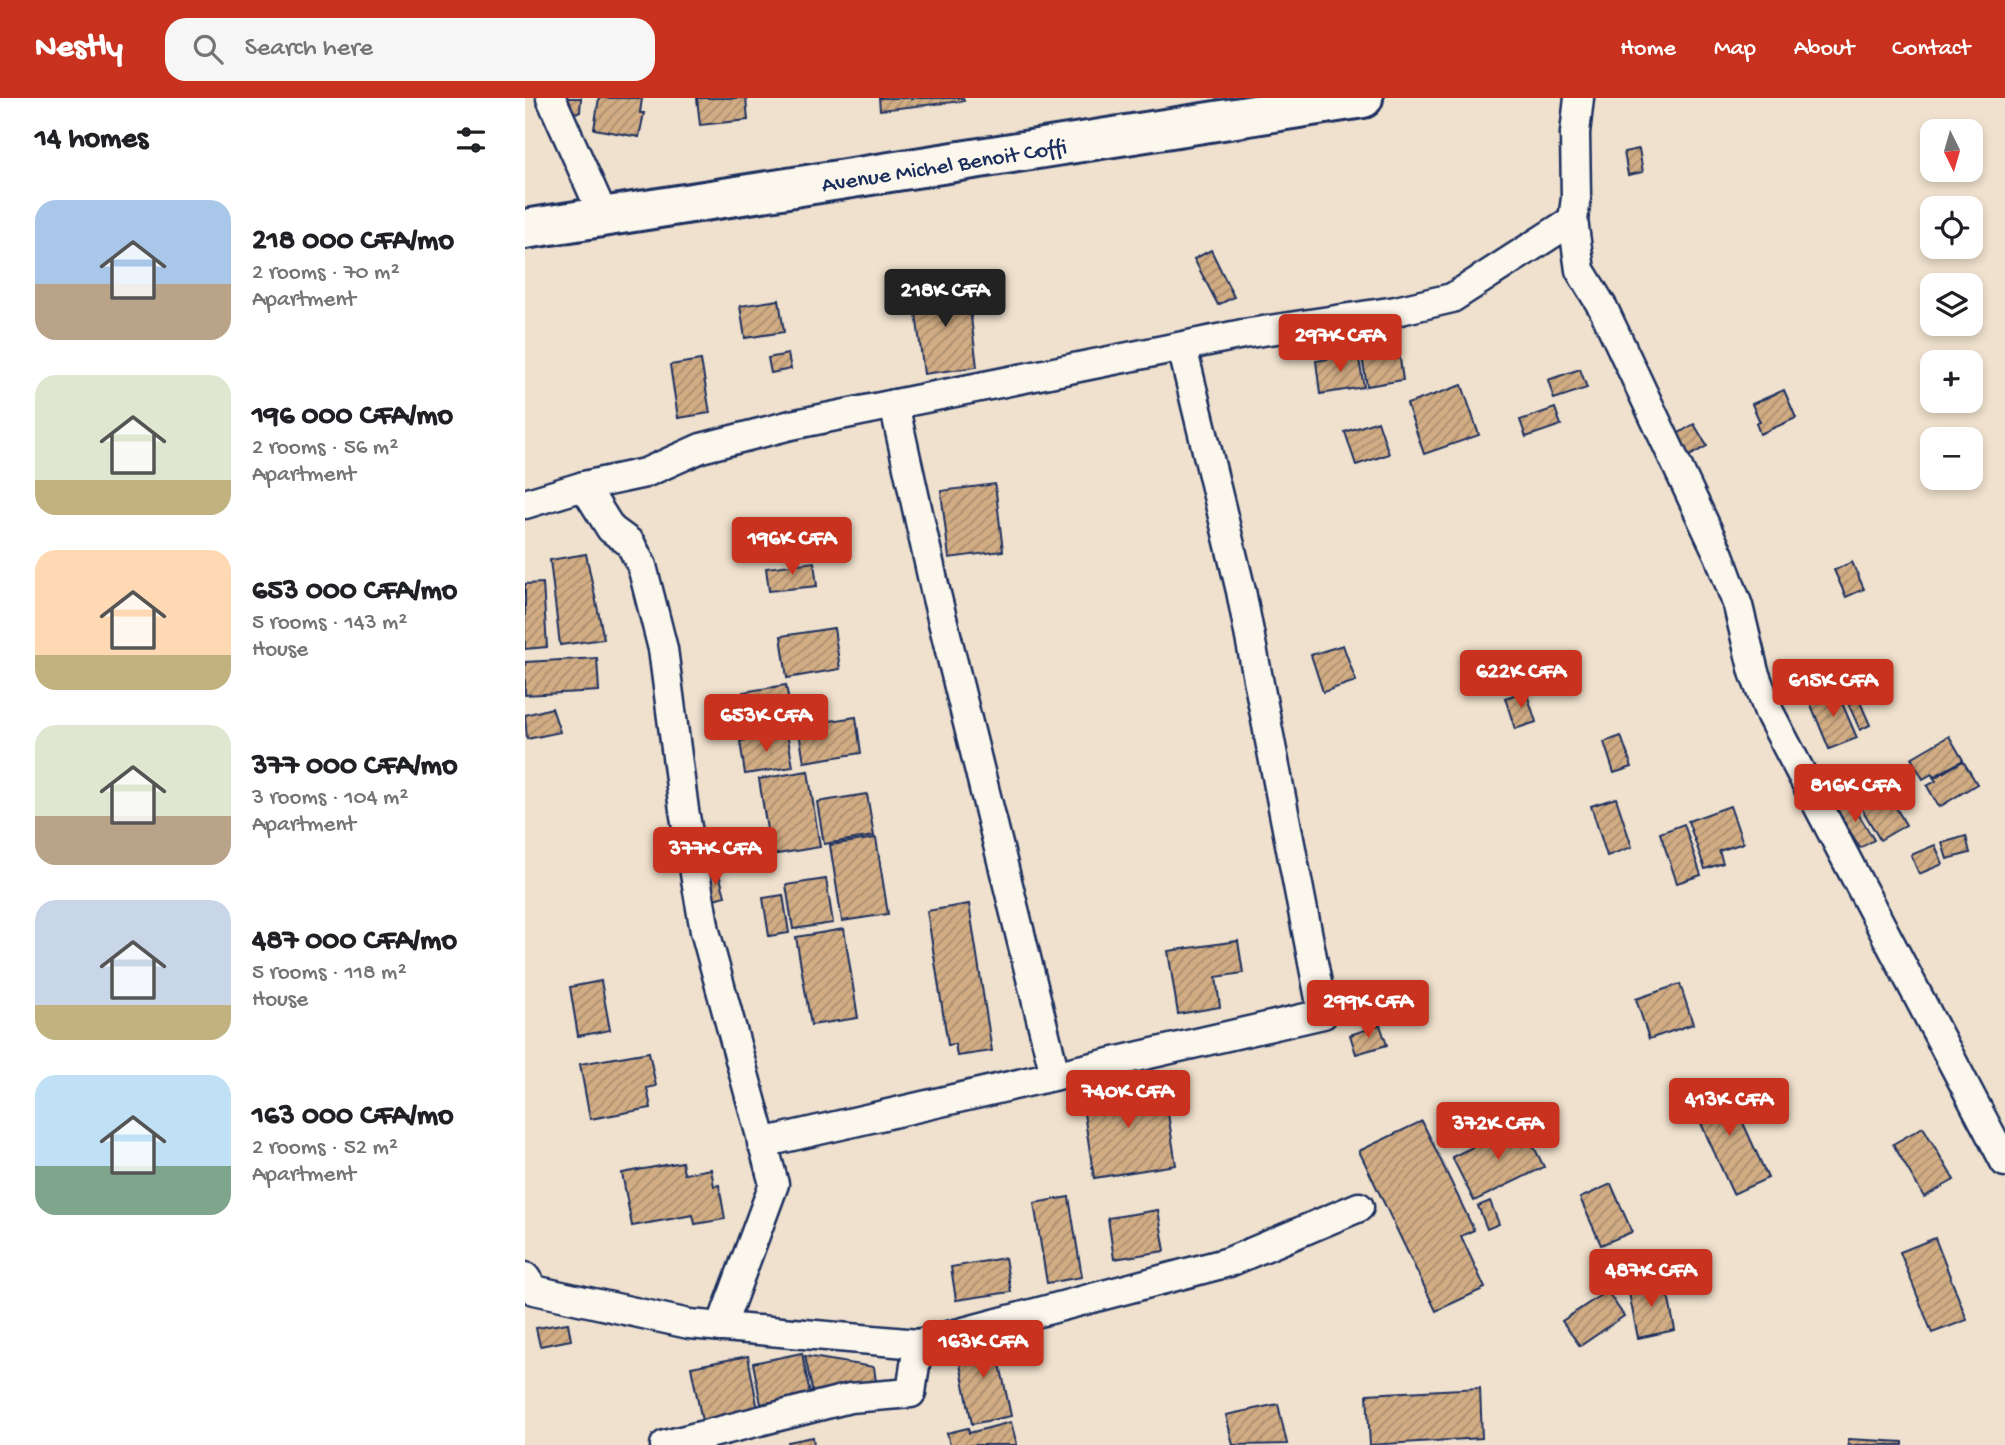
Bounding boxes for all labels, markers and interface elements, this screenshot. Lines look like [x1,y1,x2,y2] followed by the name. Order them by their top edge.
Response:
[165,18,655,81] search box
[35,30,123,68] text: Nestly
[189,30,227,68] icon: search
[245,34,373,65] text: Search here
[1620,35,1676,64] text: Home
[1714,35,1756,64] text: Map
[1794,35,1854,64] text: About
[1892,35,1970,64] text: Contact
[1920,119,1983,182] north arrow
[1920,119,1983,490] map controls
[452,121,490,159] icon: filters
[35,123,148,158] text: 14 homes
[820,135,1069,200] street label: Avenue Michel Benoit Coffi
[1920,196,1983,259] button: locate
[252,225,454,260] text: 218 000 CFA/mo
[91,228,175,312] icon: home
[252,260,400,287] text: 2 rooms · 70 m²
[873,270,1017,329] pin: 218K CFA
[1920,273,1983,336] button: layers
[900,278,990,305] text: 218K CFA
[252,287,356,314] text: Apartment
[1268,314,1412,374] pin: 297K CFA
[1295,323,1385,350] text: 297K CFA
[1920,350,1983,413] button: +
[252,400,453,435] text: 196 000 CFA/mo
[91,403,175,487] icon: home
[1920,427,1983,490] button: −
[252,435,398,462] text: 2 rooms · 56 m²
[252,462,356,489] text: Apartment
[720,518,864,577] pin: 196K CFA
[748,526,836,553] text: 196K CFA
[252,575,457,610] text: 653 000 CFA/mo
[91,578,175,662] icon: home
[252,610,407,637] text: 5 rooms · 143 m²
[252,637,308,664] text: House
[1449,650,1593,710] pin: 622K CFA
[1476,659,1566,686] text: 622K CFA
[1761,660,1905,719] pin: 615K CFA
[1789,668,1877,695] text: 615K CFA
[694,694,838,754] pin: 653K CFA
[720,703,812,730] text: 653K CFA
[252,750,458,785] text: 377 000 CFA/mo
[91,753,175,837] icon: home
[1783,764,1927,824] pin: 816K CFA
[1810,773,1900,800] text: 816K CFA
[252,785,408,812] text: 3 rooms · 104 m²
[252,812,356,839] text: Apartment
[643,828,787,887] pin: 377K CFA
[669,836,761,863] text: 377K CFA
[252,925,457,960] text: 487 000 CFA/mo
[91,928,175,1012] icon: home
[252,960,407,987] text: 5 rooms · 118 m²
[1296,981,1440,1040] pin: 299K CFA
[252,987,308,1014] text: House
[1323,989,1413,1016] text: 299K CFA
[1056,1070,1200,1130] pin: 740K CFA
[1082,1079,1174,1106] text: 740K CFA
[1657,1079,1801,1138] pin: 413K CFA
[1685,1087,1773,1114] text: 413K CFA
[252,1100,454,1135] text: 163 000 CFA/mo
[1426,1102,1570,1162] pin: 372K CFA
[91,1103,175,1187] icon: home
[1452,1111,1544,1138] text: 372K CFA
[252,1135,398,1162] text: 2 rooms · 52 m²
[252,1162,356,1189] text: Apartment
[1579,1250,1723,1309] pin: 487K CFA
[1605,1258,1697,1285] text: 487K CFA
[911,1320,1055,1380] pin: 163K CFA
[939,1329,1027,1356] text: 163K CFA

